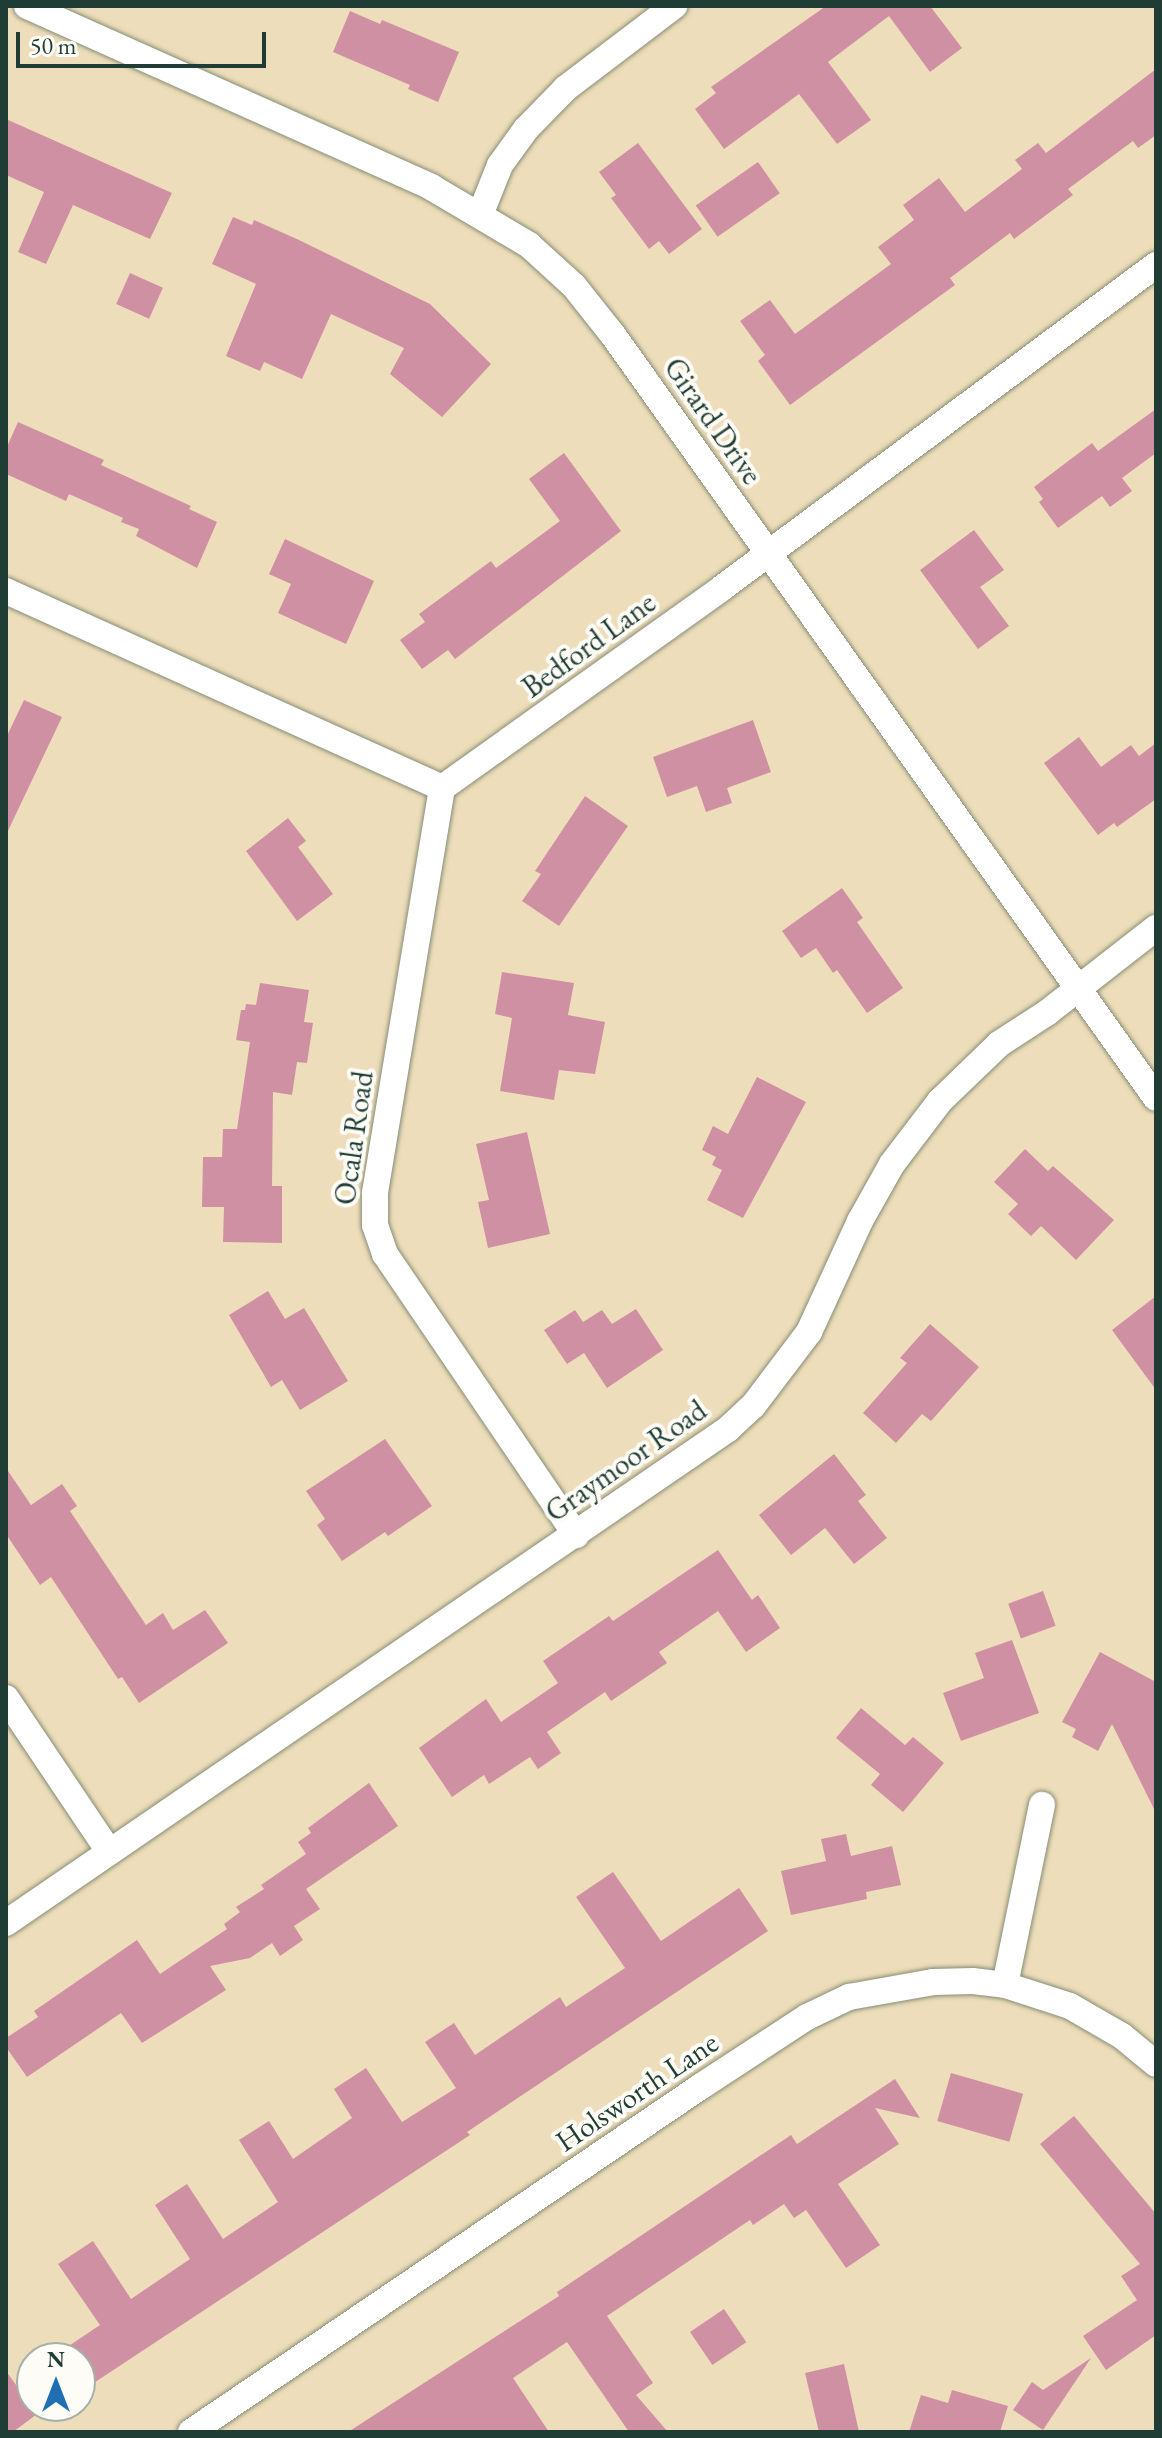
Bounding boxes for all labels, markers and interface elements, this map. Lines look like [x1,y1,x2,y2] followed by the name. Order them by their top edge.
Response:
[20,16,270,66] scale bar
[30,30,77,61] text: 50 m
[656,351,770,491] street label: Girard Drive
[515,585,663,705] street label: Bedford Lane
[327,1069,381,1207] street label: Ocala Road
[538,1392,714,1530] street label: Graymoor Road
[549,2024,725,2160] street label: Holsworth Lane
[16,2342,96,2422] north arrow
[47,2345,65,2374] text: N

